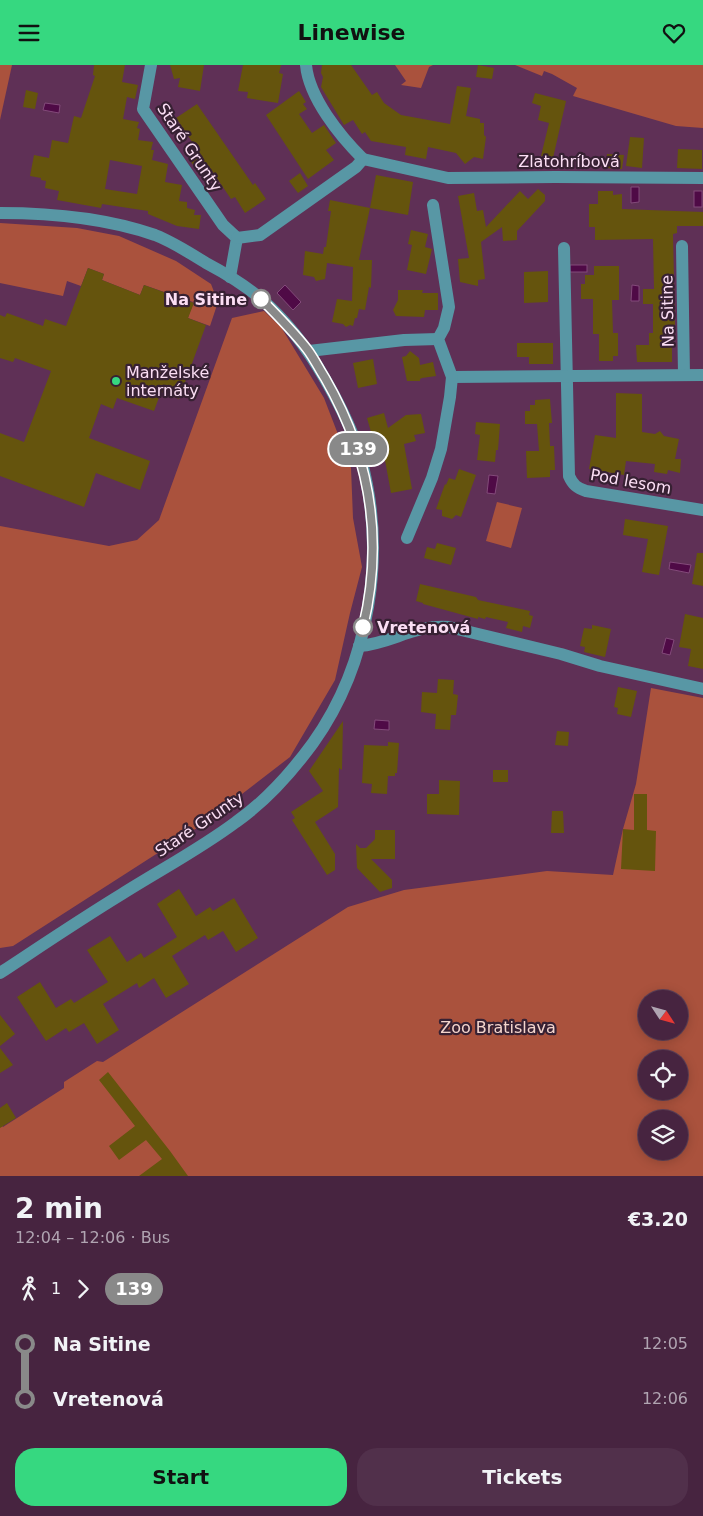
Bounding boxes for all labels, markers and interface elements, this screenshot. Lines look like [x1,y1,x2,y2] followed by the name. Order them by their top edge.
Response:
[15,19,43,47] icon: menu
[660,19,688,47] icon: heart
[297,20,406,45] text: Linewise
[153,100,226,195] street label: Staré Grunty
[518,152,620,171] street label: Zlatohríbová
[657,275,678,347] street label: Na Sitine
[251,289,271,309] marker: Na Sitine
[165,290,247,309] place label: Na Sitine
[126,363,209,400] place label: Manželské internáty
[110,375,122,387] marker: Manželské internáty
[329,433,387,465] line badge: 139
[339,438,377,459] text: 139
[589,465,673,498] street label: Pod lesom
[353,617,373,637] marker: Vretenová
[377,618,470,637] place label: Vretenová
[152,788,247,861] street label: Staré Grunty
[638,990,688,1040] north arrow
[638,990,688,1160] map controls
[440,1018,556,1037] park label: Zoo Bratislava
[638,1050,688,1100] button: locate
[638,1110,688,1160] button: layers
[15,1192,103,1225] text: 2 min
[628,1208,688,1230] text: €3.20
[15,1228,170,1247] text: 12:04 – 12:06 · Bus
[15,1275,43,1303] icon: walk
[69,1275,97,1303] icon: forward
[115,1278,153,1299] text: 139
[51,1279,61,1298] text: 1
[53,1333,151,1355] text: Na Sitine
[642,1334,688,1353] text: 12:05
[53,1388,164,1410] text: Vretenová
[642,1389,688,1408] text: 12:06
[15,1448,347,1506] button: Start
[357,1448,688,1506] button: Tickets

